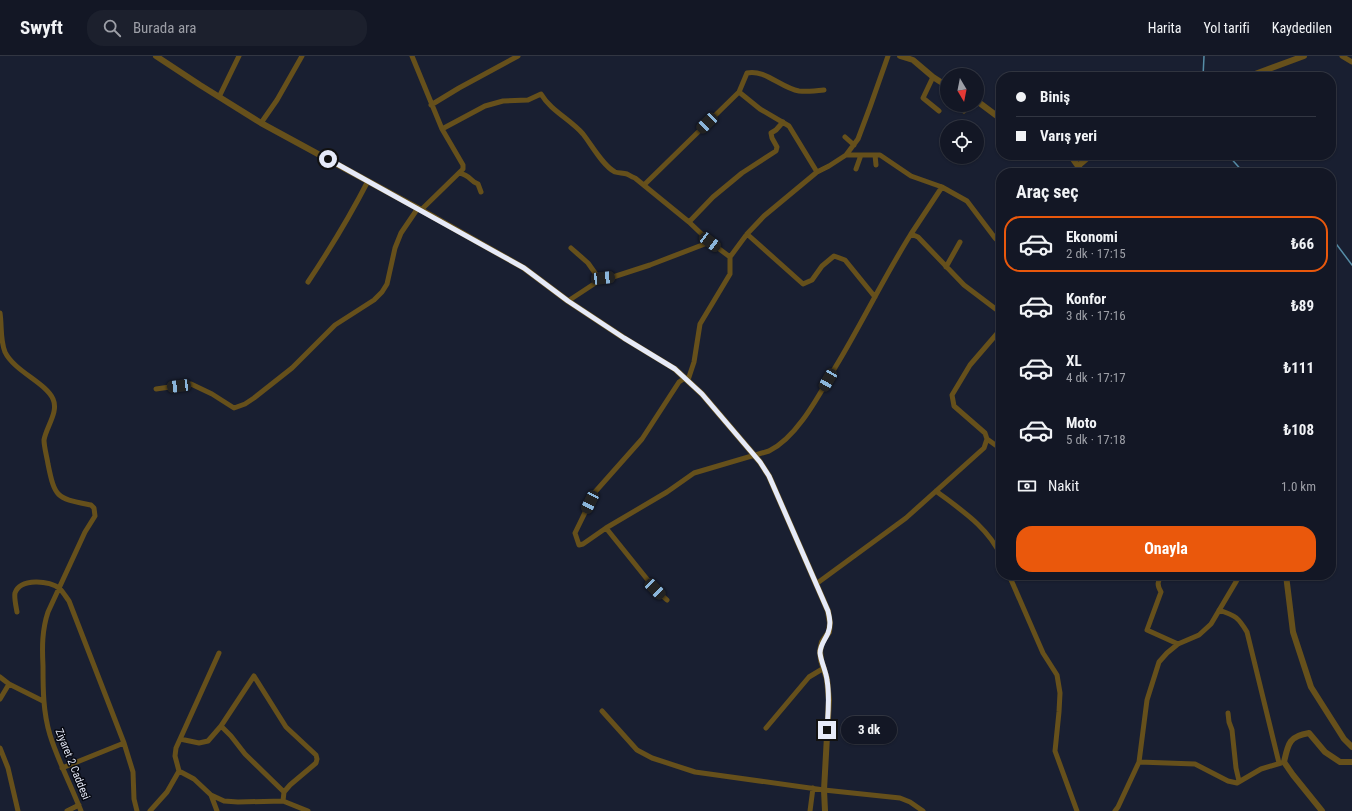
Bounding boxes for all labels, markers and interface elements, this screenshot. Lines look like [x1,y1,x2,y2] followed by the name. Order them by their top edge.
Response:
[87,10,367,46] search box
[20,16,63,39] text: Swyft
[101,17,123,39] icon: search
[133,19,197,37] text: Burada ara
[1148,20,1181,36] text: Harita
[1203,20,1250,36] text: Yol tarifi
[1272,20,1332,36] text: Kaydedilen
[940,68,984,112] north arrow
[940,68,984,164] map controls
[1040,88,1070,106] text: Biniş
[694,110,720,136] car
[940,120,984,164] button: locate
[1040,127,1097,145] text: Varış yeri
[319,150,337,168] route start
[1016,181,1078,202] text: Araç seç
[1018,226,1054,262] icon: car
[1066,228,1118,246] text: Ekonomi
[697,230,723,254] car
[1291,235,1314,253] text: ₺66
[1066,246,1126,261] text: 2 dk · 17:15
[590,271,616,285] car
[1018,288,1054,324] icon: car
[1066,290,1106,308] text: Konfor
[1291,297,1314,315] text: ₺89
[1066,308,1126,323] text: 3 dk · 17:16
[1018,350,1054,386] icon: car
[1066,352,1082,370] text: XL
[1283,359,1314,377] text: ₺111
[817,367,839,393] car
[1066,370,1126,385] text: 4 dk · 17:17
[166,379,192,393] car
[1018,412,1054,448] icon: car
[1066,414,1097,432] text: Moto
[1283,421,1314,439] text: ₺108
[1066,432,1126,447] text: 5 dk · 17:18
[1016,475,1038,497] icon: cash
[1048,477,1079,495] text: Nakit
[1281,479,1316,494] text: 1.0 km
[579,489,601,515] car
[1016,526,1316,572] button: Onayla
[642,576,668,602] car
[841,716,897,744] callout: 3 dk
[818,721,836,739] route end
[858,722,880,737] text: 3 dk
[52,727,93,802] street label: Ziyaret 2 Caddesi

